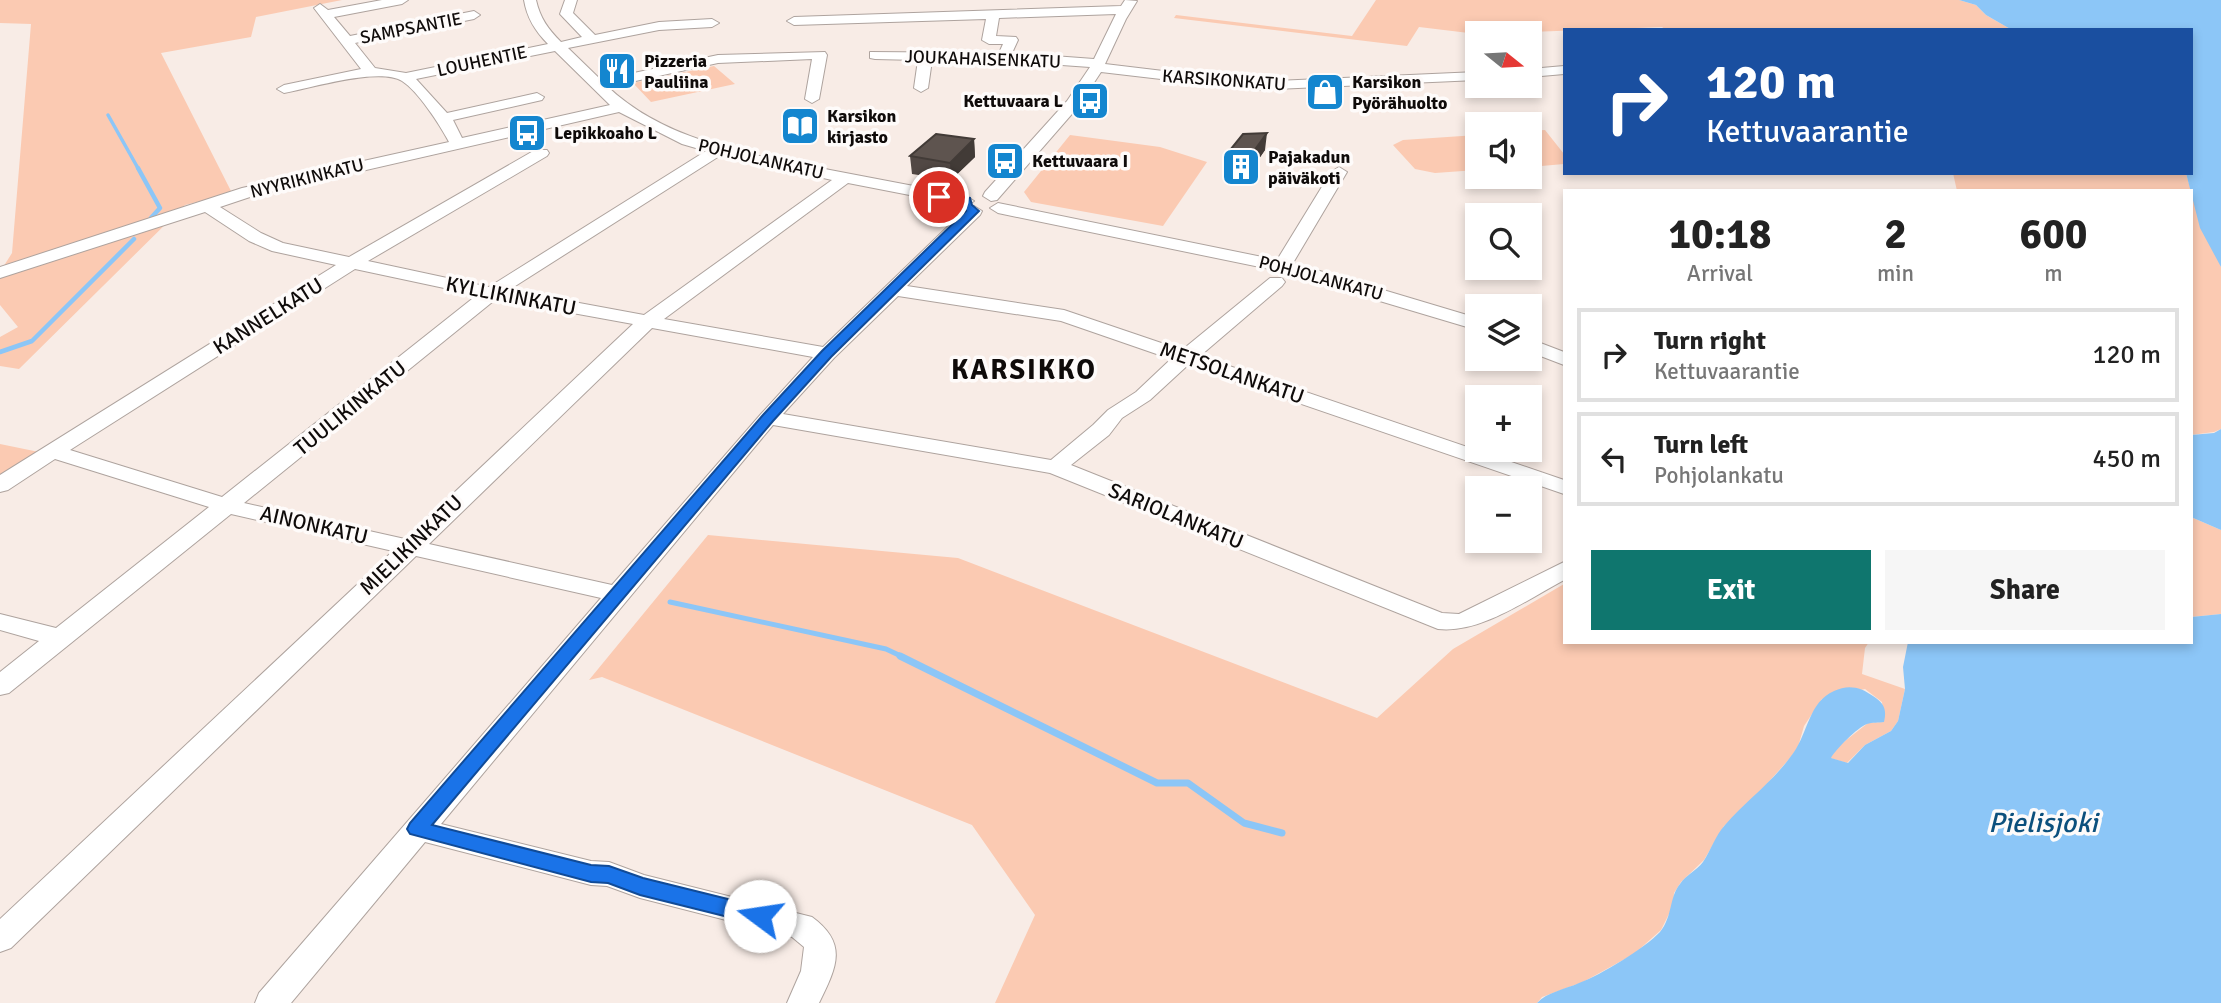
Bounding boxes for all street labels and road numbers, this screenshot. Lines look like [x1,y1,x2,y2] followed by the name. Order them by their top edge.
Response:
[358,7,464,49] street label: SAMPSANTIE
[435,41,529,81] street label: LOUHENTIE
[905,45,1061,73] street label: JOUKAHAISENKATU
[1161,65,1287,95] street label: KARSIKONKATU
[696,134,826,184] street label: POHJOLANKATU
[248,153,366,203] street label: NYYRIKINKATU
[1256,251,1386,305] street label: POHJOLANKATU
[444,271,578,321] street label: KYLLIKINKATU
[208,272,328,360] street label: KANNELKATU
[1156,336,1308,410] street label: METSOLANKATU
[289,355,411,461] street label: TUULIKINKATU
[1105,477,1247,555] street label: SARIOLANKATU
[354,489,468,601] street label: MIELIKINKATU
[258,500,370,550] street label: AINONKATU

